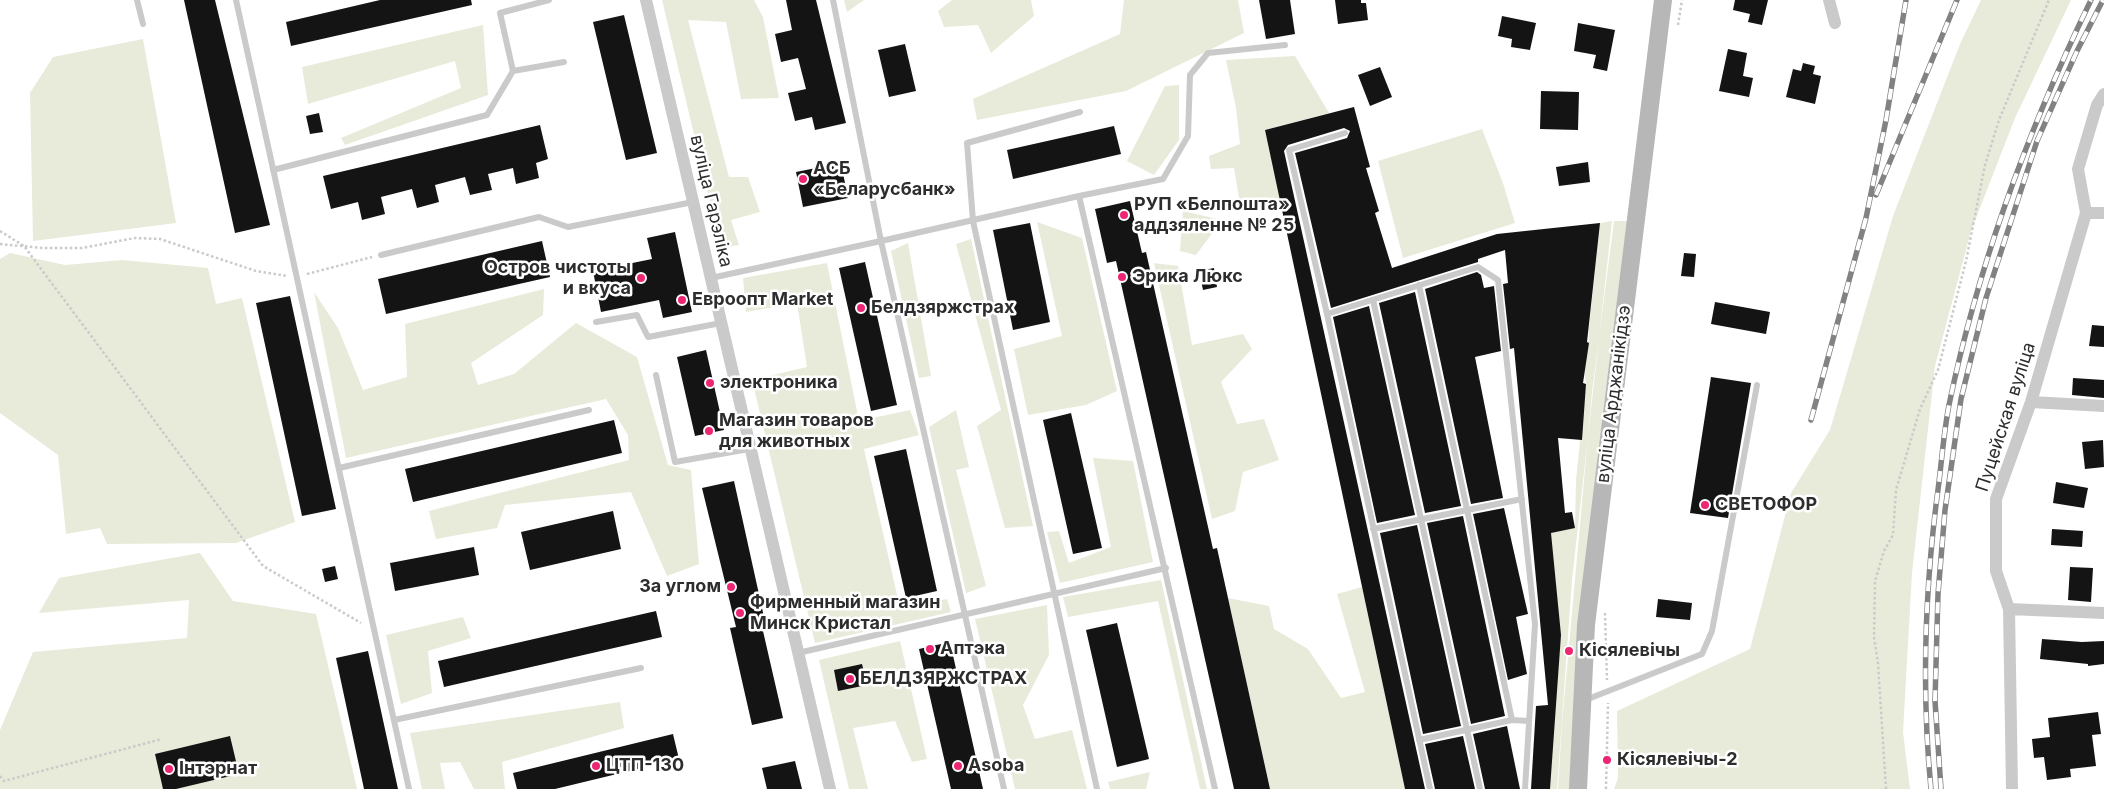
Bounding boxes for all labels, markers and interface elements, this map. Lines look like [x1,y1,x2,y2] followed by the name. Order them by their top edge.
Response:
[685,133,737,269] street label: вуліца Гарэліка
[813,158,956,200] place label: АСБ «Беларусбанк»
[797,173,809,185] marker: АСБ «Беларусбанк»
[1134,194,1294,236] place label: РУП «Белпошта» аддзяленне № 25
[1118,209,1130,221] marker: РУП «Белпошта» аддзяленне № 25
[484,257,631,300] place label: Остров чистоты и вкуса
[1132,266,1243,288] place label: Эрика Люкс
[1116,271,1128,283] marker: Эрика Люкс
[635,272,647,284] marker: Остров чистоты и вкуса
[692,289,833,311] place label: Евроопт Market
[676,294,688,306] marker: Евроопт Market
[871,297,1015,319] place label: Белдзяржстрах
[855,302,867,314] marker: Белдзяржстрах
[1592,304,1636,484] street label: вуліца Арджанікідзэ
[1972,340,2040,494] street label: Пуцейская вуліца
[720,372,838,394] place label: электроника
[704,377,716,389] marker: электроника
[719,410,874,452] place label: Магазин товаров для животных
[703,425,715,437] marker: Магазин товаров для животных
[1715,494,1817,516] place label: СВЕТОФОР
[1699,499,1711,511] marker: СВЕТОФОР
[639,576,721,598] place label: За углом
[725,581,737,593] marker: За углом
[750,592,941,634] place label: Фирменный магазин Минск Кристал
[734,607,746,619] marker: Фирменный магазин Минск Кристал
[940,638,1005,660] place label: Аптэка
[1579,640,1680,662] place label: Кісялевічы
[924,643,936,655] marker: Аптэка
[1563,645,1575,657] marker: Кісялевічы
[860,668,1027,690] place label: БЕЛДЗЯРЖСТРАХ
[844,673,856,685] marker: БЕЛДЗЯРЖСТРАХ
[1617,749,1738,771] place label: Кісялевічы-2
[1601,754,1613,766] marker: Кісялевічы-2
[606,755,684,777] place label: ЦТП-130
[968,755,1024,777] place label: Asoba
[179,758,257,780] place label: Інтэрнат
[590,760,602,772] marker: ЦТП-130
[952,760,964,772] marker: Asoba
[163,763,175,775] marker: Інтэрнат

